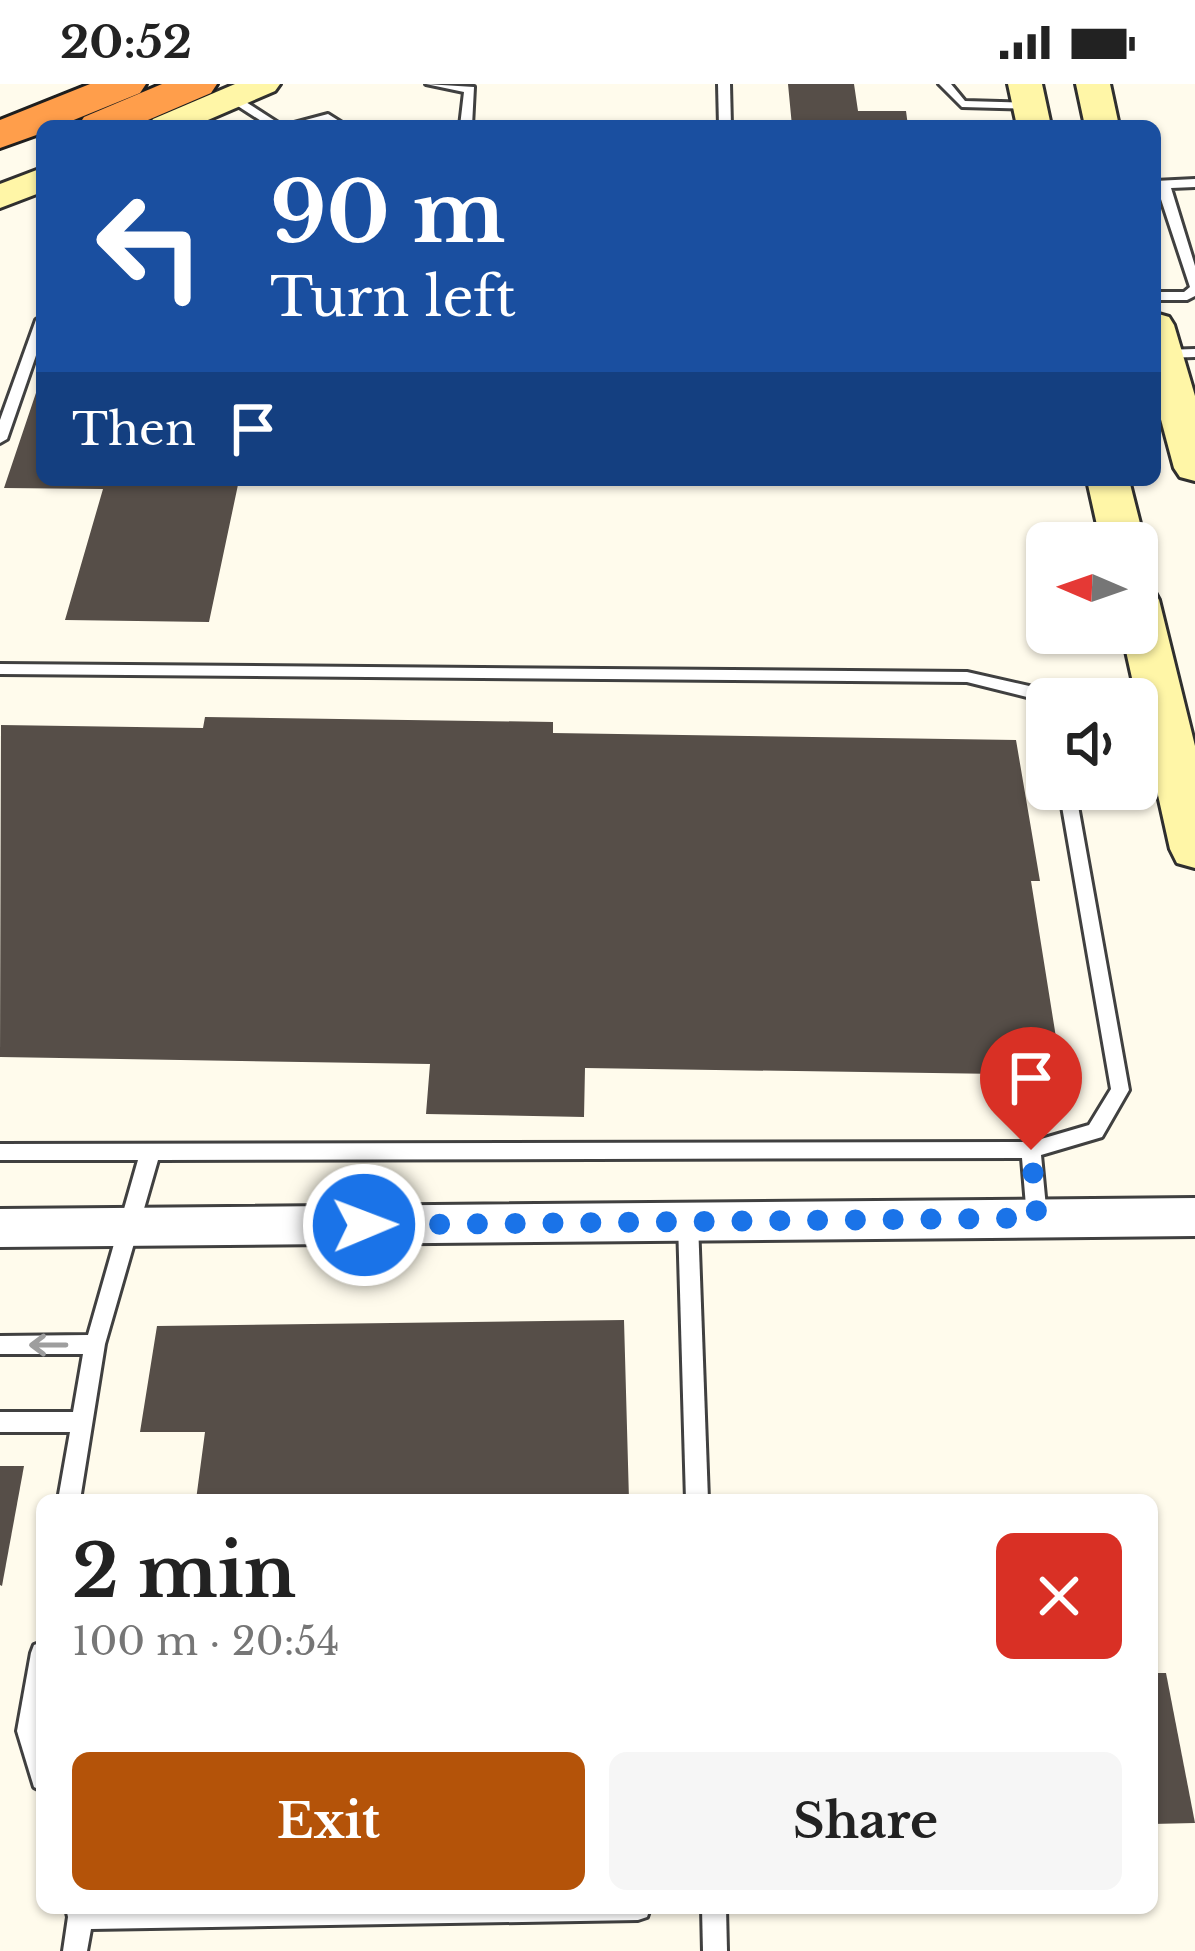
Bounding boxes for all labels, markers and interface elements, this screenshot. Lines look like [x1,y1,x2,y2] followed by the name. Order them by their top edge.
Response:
[60,14,192,70] text: 20:52
[270,161,505,265] text: 90 m
[72,168,228,324] icon: left
[270,264,516,331] text: Turn left
[220,396,286,462] icon: arrive
[72,401,196,457] text: Then
[1026,522,1158,654] north arrow
[1026,522,1158,810] map controls
[1026,678,1158,810] button: sound
[980,1027,1082,1150] pin
[998,1045,1064,1111] icon: arrive
[301,1162,427,1288] position arrow
[29,1334,68,1356] one-way arrow
[72,1527,296,1616] text: 2 min
[996,1533,1122,1659] button: close
[72,1617,340,1666] text: 100 m · 20:54
[72,1752,585,1890] button: Exit
[609,1752,1122,1890] button: Share

